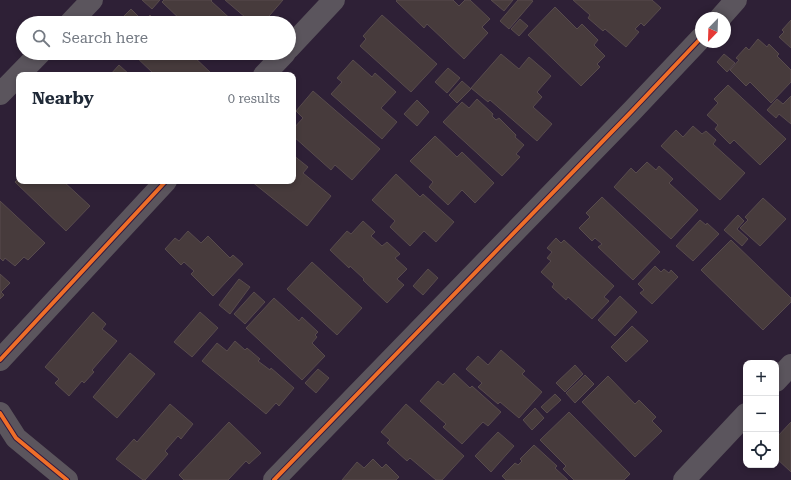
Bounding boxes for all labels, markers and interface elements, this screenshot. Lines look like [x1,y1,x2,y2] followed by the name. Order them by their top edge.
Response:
[695,12,731,48] north arrow
[16,16,296,60] search box
[30,27,52,49] icon: search
[62,29,148,47] text: Search here
[32,88,94,108] text: Nearby
[228,91,280,106] text: 0 results
[743,360,779,468] map controls
[743,360,779,396] button: +
[743,396,779,432] button: −
[743,432,779,468] button: locate

